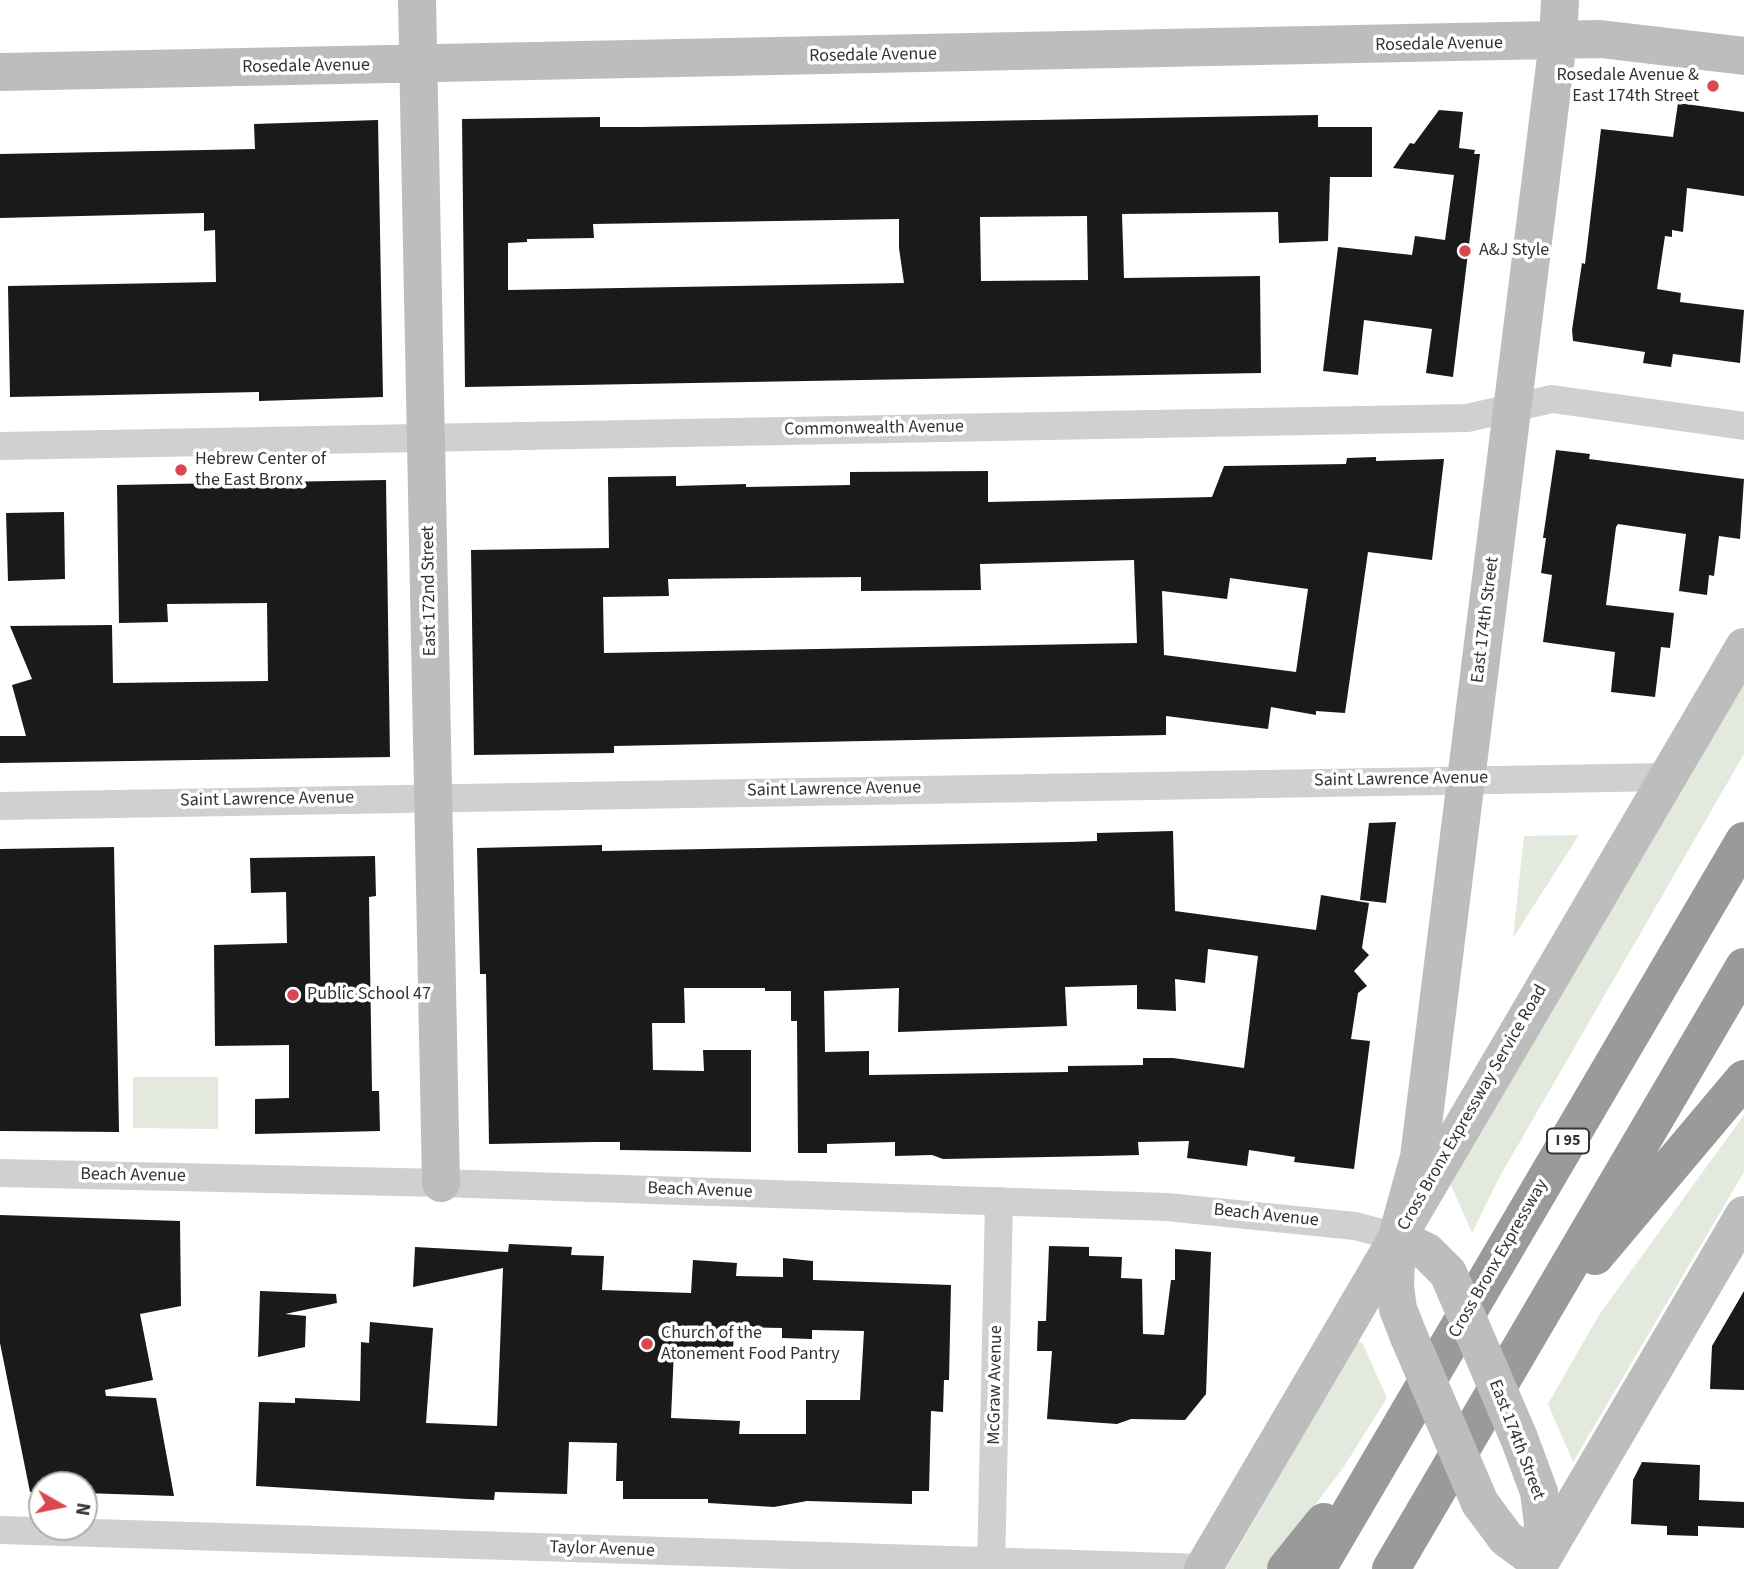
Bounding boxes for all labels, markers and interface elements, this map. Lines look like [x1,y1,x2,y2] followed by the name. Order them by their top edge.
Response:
[1375,33,1503,57] street label: Rosedale Avenue
[809,44,937,68] street label: Rosedale Avenue
[242,55,370,79] street label: Rosedale Avenue
[1557,65,1699,108] place label: Rosedale Avenue & East 174th Street
[1705,78,1721,94] marker: Rosedale Avenue & East 174th Street
[1479,240,1549,262] place label: A&J Style
[1457,243,1473,259] marker: A&J Style
[784,417,964,441] street label: Commonwealth Avenue
[195,449,326,491] place label: Hebrew Center of the East Bronx
[173,462,189,478] marker: Hebrew Center of the East Bronx
[418,525,442,657] street label: East 172nd Street
[1468,556,1504,684] street label: East 174th Street
[1314,768,1488,792] street label: Saint Lawrence Avenue
[747,778,921,802] street label: Saint Lawrence Avenue
[180,788,354,812] street label: Saint Lawrence Avenue
[1394,981,1552,1235] street label: Cross Bronx Expressway Service Road
[307,984,431,1006] place label: Public School 47
[285,987,301,1003] marker: Public School 47
[1547,1128,1589,1154] road number: I 95
[80,1164,186,1188] street label: Beach Avenue
[1445,1176,1553,1342] street label: Cross Bronx Expressway
[647,1178,753,1204] street label: Beach Avenue
[1212,1200,1320,1232] street label: Beach Avenue
[661,1323,840,1366] place label: Church of the Atonement Food Pantry
[984,1325,1008,1445] street label: McGraw Avenue
[639,1336,655,1352] marker: Church of the Atonement Food Pantry
[1483,1377,1549,1503] street label: East 174th Street
[28,1471,98,1541] north arrow
[68,1501,97,1517] text: N
[549,1537,655,1563] street label: Taylor Avenue

